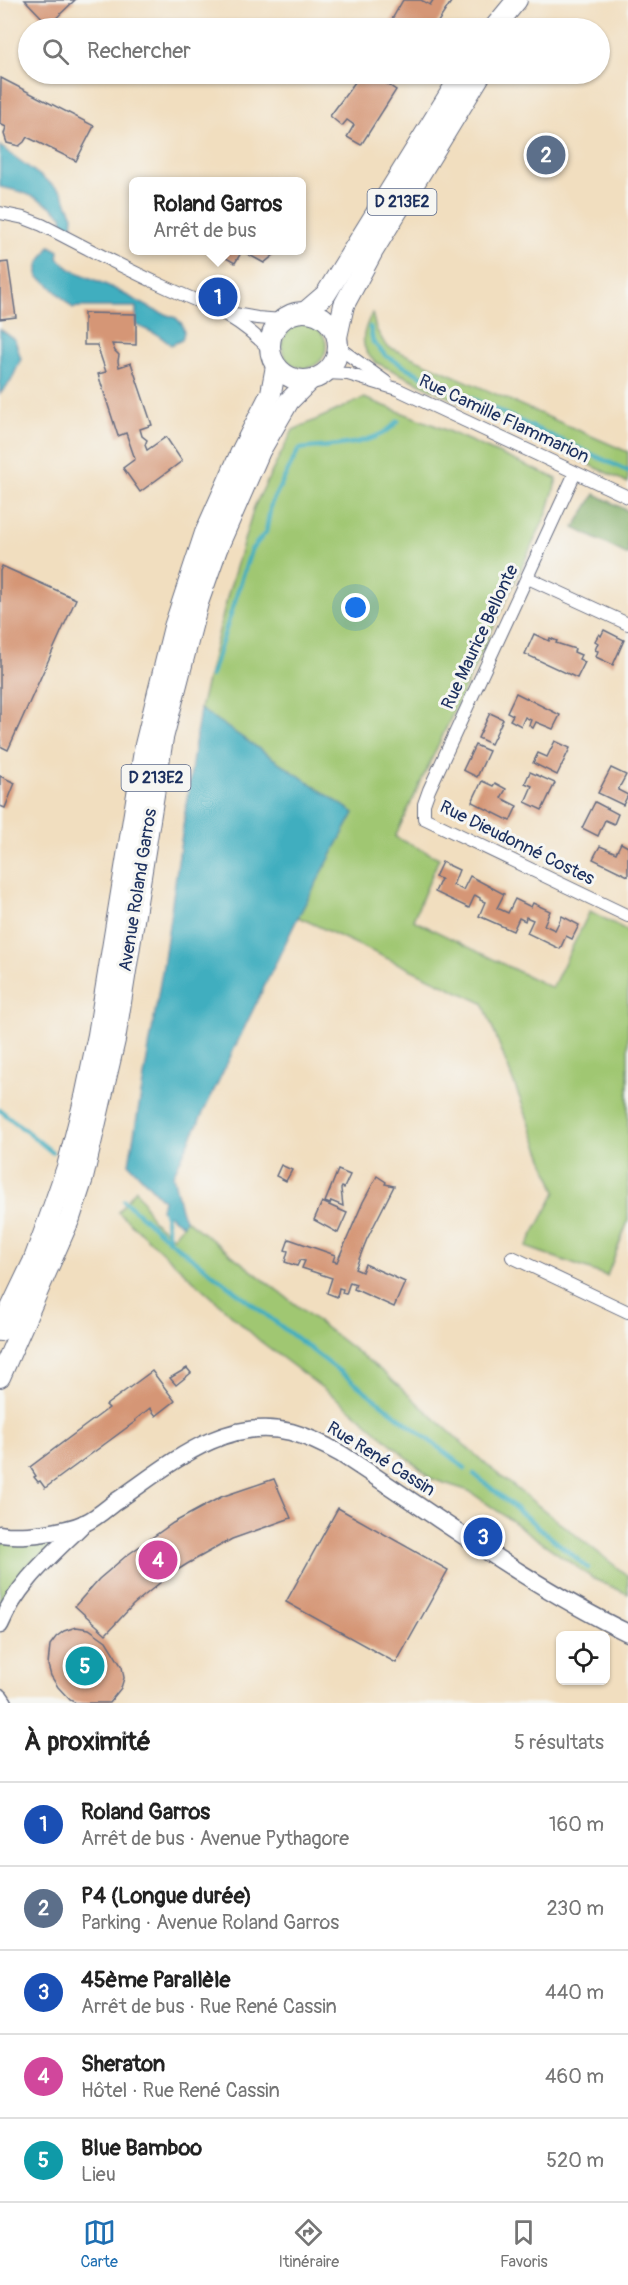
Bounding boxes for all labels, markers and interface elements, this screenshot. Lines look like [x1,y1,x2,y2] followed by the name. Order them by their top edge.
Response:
[18,18,610,84] search box
[39,35,72,68] icon: search
[87,37,191,65] text: Rechercher
[526,132,566,178] pin: 2
[129,177,306,255] popup
[368,189,436,215] road number: D 213E2
[153,190,282,218] text: Roland Garros
[153,218,256,243] text: Arrêt de bus
[198,274,238,320] pin: 1
[415,369,593,469] street label: Rue Camille Flammarion
[436,561,524,713] street label: Rue Maurice Bellonte
[341,593,370,622] your location
[122,765,190,791] road number: D 213E2
[436,796,598,890] street label: Rue Dieudonné Costes
[114,807,162,973] street label: Avenue Roland Garros
[322,1416,440,1502] street label: Rue René Cassin
[464,1514,502,1560] pin: 3
[138,1538,178,1582] pin: 4
[556,1631,610,1685] map controls
[556,1631,610,1685] button: locate
[66,1644,104,1688] pin: 5
[24,1726,151,1758] text: À proximité
[514,1730,604,1755] text: 5 résultats
[81,1798,210,1826] text: Roland Garros
[40,1812,47,1837] text: 1
[549,1812,604,1837] text: 160 m
[81,1826,349,1851] text: Arrêt de bus · Avenue Pythagore
[81,1882,252,1910] text: P4 (Longue durée)
[38,1896,49,1921] text: 2
[547,1896,604,1921] text: 230 m
[81,1910,339,1935] text: Parking · Avenue Roland Garros
[81,1966,230,1994] text: 45ème Parallèle
[38,1980,49,2005] text: 3
[545,1980,604,2005] text: 440 m
[81,1994,337,2019] text: Arrêt de bus · Rue René Cassin
[81,2050,165,2078] text: Sheraton
[38,2064,49,2089] text: 4
[545,2064,604,2089] text: 460 m
[81,2078,280,2103] text: Hôtel · Rue René Cassin
[81,2134,202,2162] text: Blue Bamboo
[38,2148,49,2173] text: 5
[546,2148,604,2173] text: 520 m
[81,2162,116,2187] text: Lieu
[80,2216,118,2272] tab: Carte
[279,2216,339,2272] tab: Itinéraire
[500,2216,548,2272] tab: Favoris

